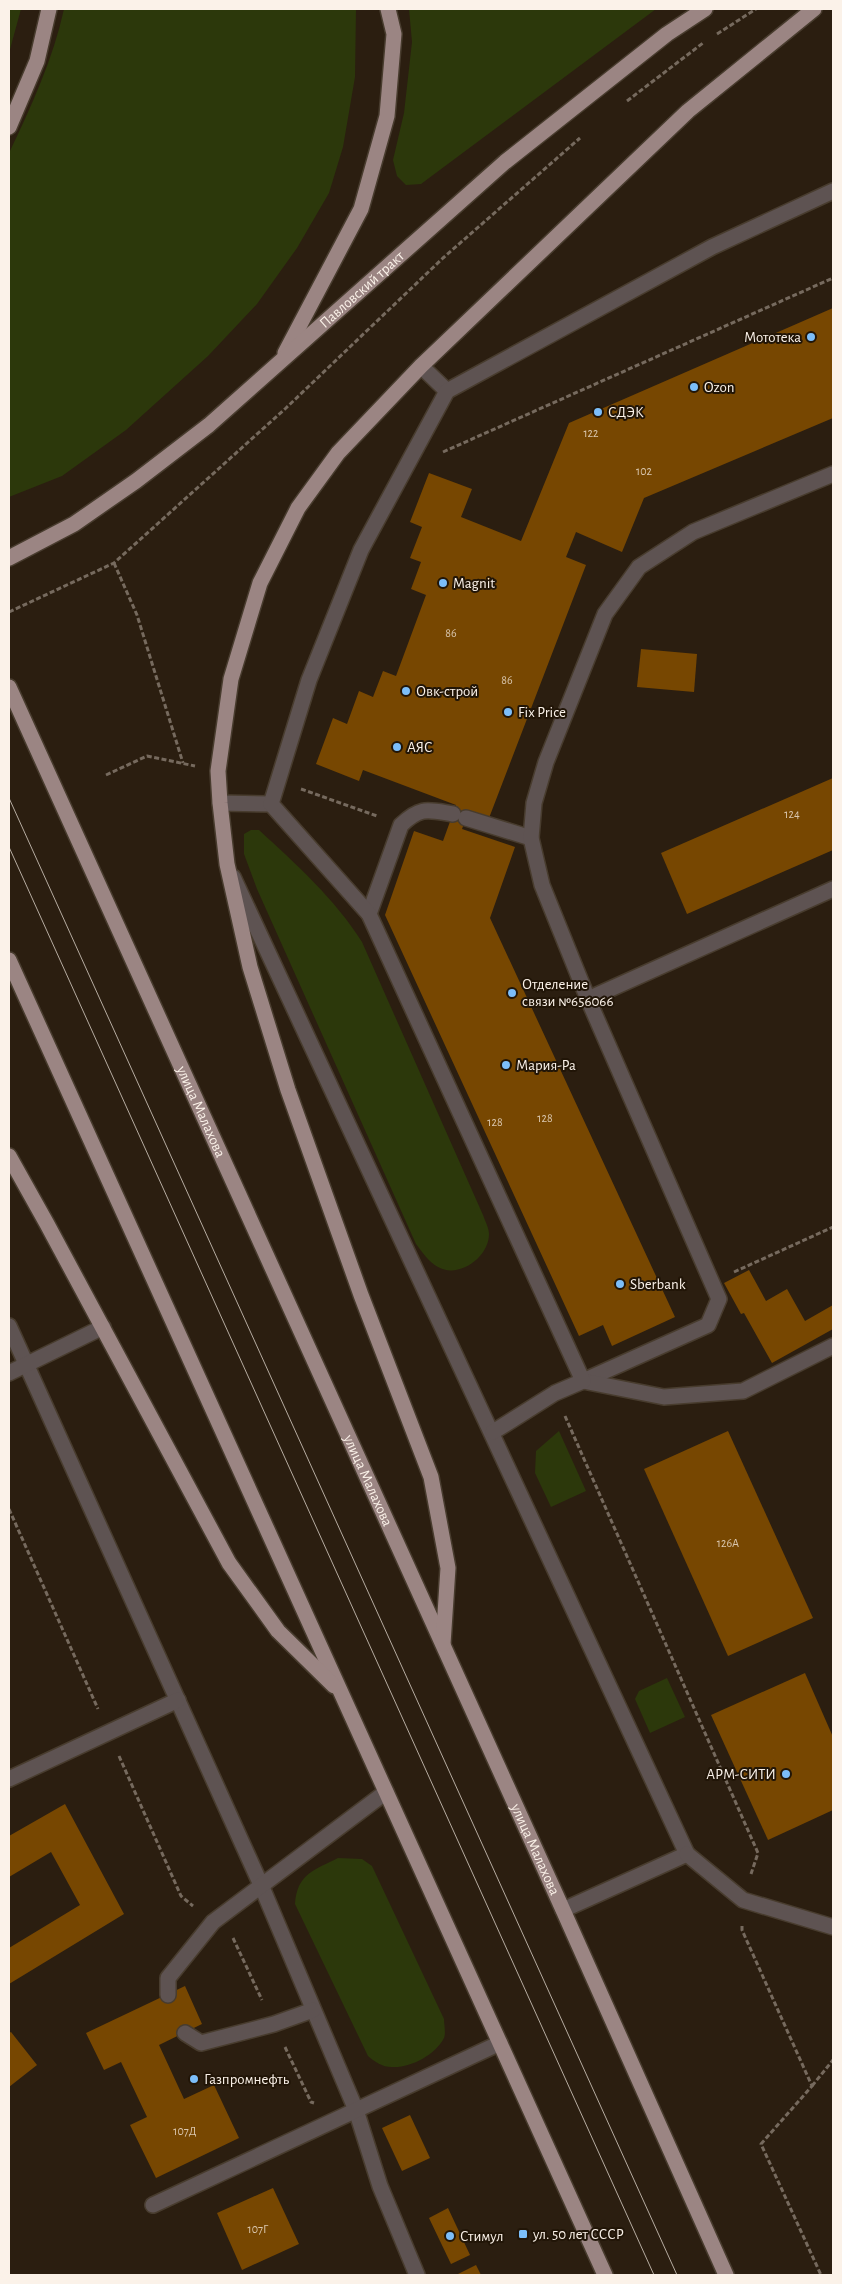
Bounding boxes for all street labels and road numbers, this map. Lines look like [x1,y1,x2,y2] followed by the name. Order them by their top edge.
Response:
[316,248,407,331] street label: Павловский тракт
[174,1063,228,1160] street label: улица Малахова
[341,1432,396,1528] street label: улица Малахова
[508,1800,563,1897] street label: улица Малахова

